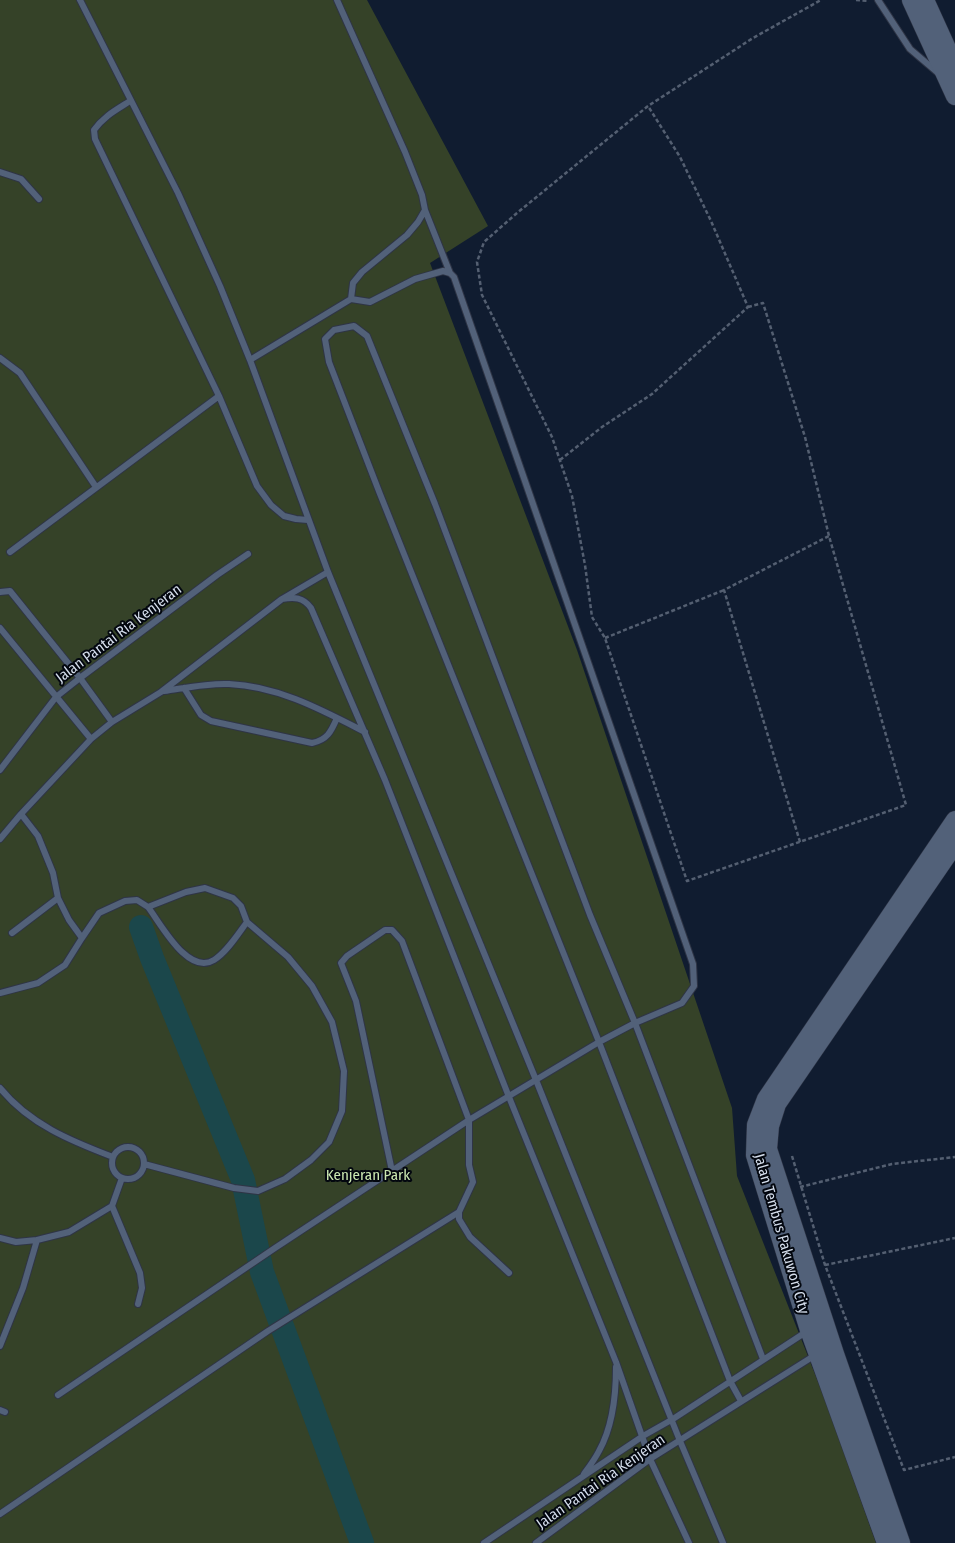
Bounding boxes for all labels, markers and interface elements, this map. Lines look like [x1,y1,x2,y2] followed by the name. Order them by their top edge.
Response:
[53,581,185,687] street label: Jalan Pantai Ria Kenjeran
[749,1152,813,1316] street label: Jalan Tembus Pakuwon City
[326,1167,410,1185] park label: Kenjeran Park
[533,1431,669,1533] street label: Jalan Pantai Ria Kenjeran

